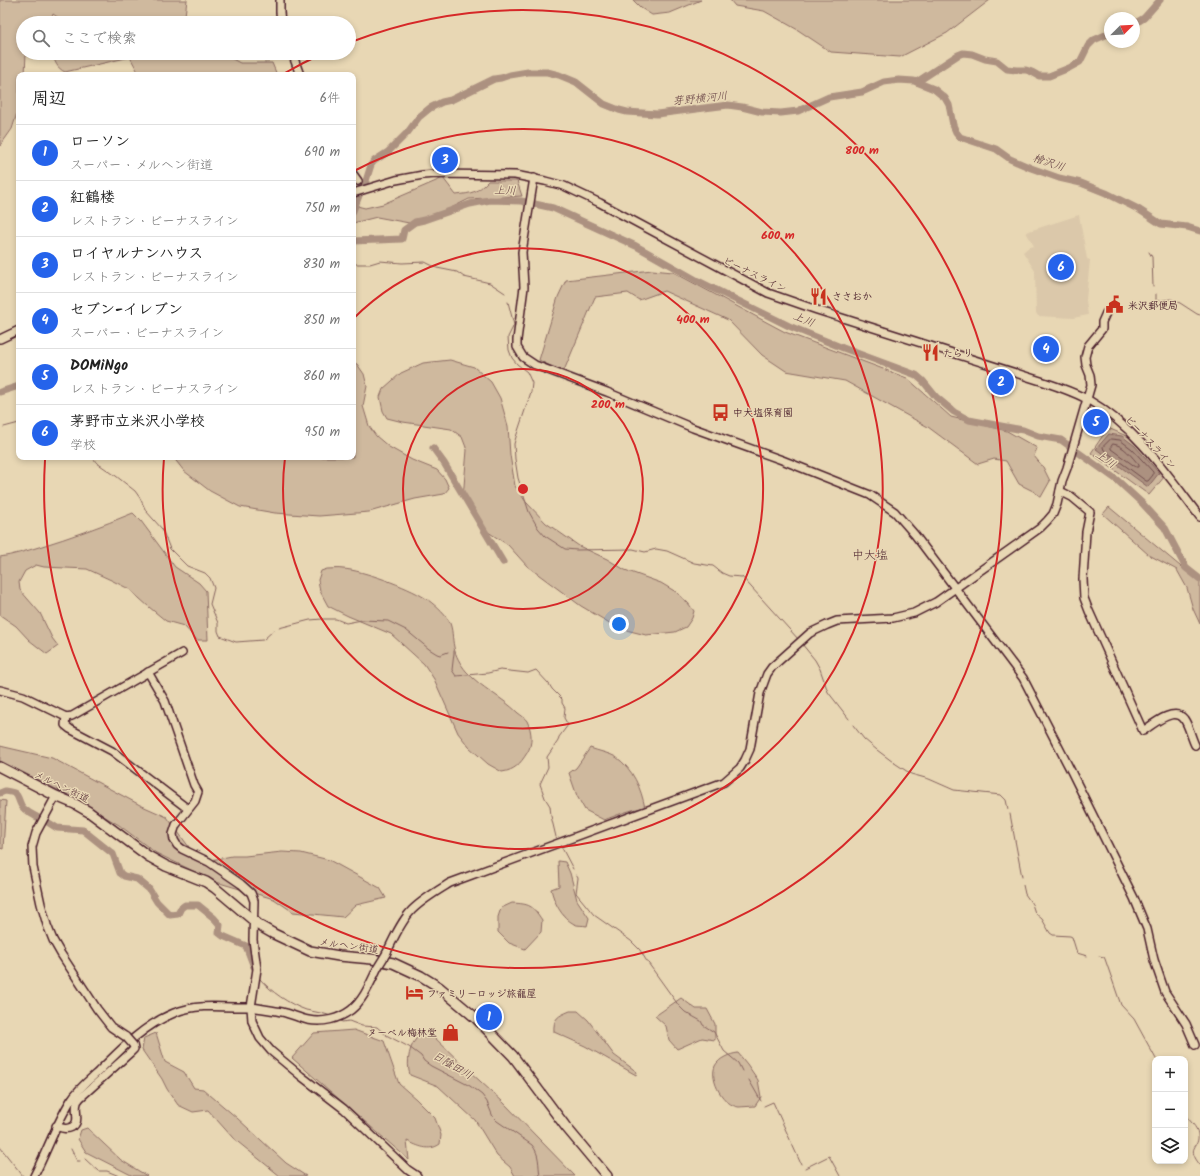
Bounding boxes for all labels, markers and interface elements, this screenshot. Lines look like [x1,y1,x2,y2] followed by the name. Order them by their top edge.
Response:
[1104,12,1140,48] north arrow
[16,16,356,60] search box
[30,27,52,49] icon: search
[62,27,137,51] text: ここで検索
[32,86,66,113] text: 周辺
[672,87,728,111] water label: 芽野横河川
[320,88,340,109] text: 6件
[70,130,130,154] text: ローソン
[845,141,879,160] text: 800 m
[43,142,47,163] text: 1
[304,142,340,163] text: 690 m
[432,145,458,175] pin: 3
[1030,149,1067,177] water label: 檜沢川
[70,155,213,176] text: スーパー · メルヘン街道
[494,182,516,200] water label: 上川
[70,186,115,210] text: 紅鶴楼
[41,198,49,219] text: 2
[305,198,340,219] text: 750 m
[70,211,239,232] text: レストラン · ビーナスライン
[761,226,795,245] text: 600 m
[70,242,203,266] text: ロイヤルナンハウス
[1048,252,1074,282] pin: 6
[720,253,789,297] street label: ビーナスライン
[41,254,49,275] text: 3
[303,254,340,275] text: 830 m
[70,267,239,288] text: レストラン · ビーナスライン
[809,286,829,306] restaurant icon: ささおか
[832,289,872,305] place label: ささおか
[1105,295,1125,315] public building icon: 米沢郵便局
[70,298,183,322] text: セブン-イレブン
[1128,298,1178,314] place label: 米沢郵便局
[790,307,817,332] water label: 上川
[41,310,49,331] text: 4
[303,310,340,331] text: 850 m
[676,310,710,329] text: 400 m
[70,323,224,344] text: スーパー · ビーナスライン
[1033,334,1059,364] pin: 4
[920,343,940,363] restaurant icon: たらり
[943,346,973,362] place label: たらり
[70,354,128,378] text: DOMiNgo
[42,366,48,387] text: 5
[303,366,340,387] text: 860 m
[988,367,1014,397] pin: 2
[70,379,239,400] text: レストラン · ビーナスライン
[591,395,625,414] text: 200 m
[710,402,730,422] bus stop icon: 中大塩保育園
[733,405,793,421] place label: 中大塩保育園
[1083,407,1109,437] pin: 5
[70,410,205,434] text: 茅野市立米沢小学校
[1121,412,1180,473] street label: ビーナスライン
[41,422,49,443] text: 6
[305,422,340,443] text: 950 m
[70,435,96,456] text: 学校
[1091,446,1120,474] water label: 上川
[516,482,530,496] centre of rings
[852,546,888,565] district label: 中大塩
[609,614,629,634] your location
[31,767,92,807] street label: メルヘン街道
[318,934,380,958] street label: メルヘン街道
[404,983,424,1003] hotel icon: ファミリーロッジ旅籠屋
[427,986,537,1002] place label: ファミリーロッジ旅籠屋
[476,1002,502,1032] pin: 1
[440,1022,460,1042] shop icon: ヌーベル梅林堂
[367,1025,437,1041] place label: ヌーベル梅林堂
[429,1047,476,1085] water label: 日陰田川
[1152,1056,1188,1164] map controls
[1152,1056,1188,1092] button: +
[1152,1092,1188,1128] button: −
[1152,1128,1188,1164] button: layers

